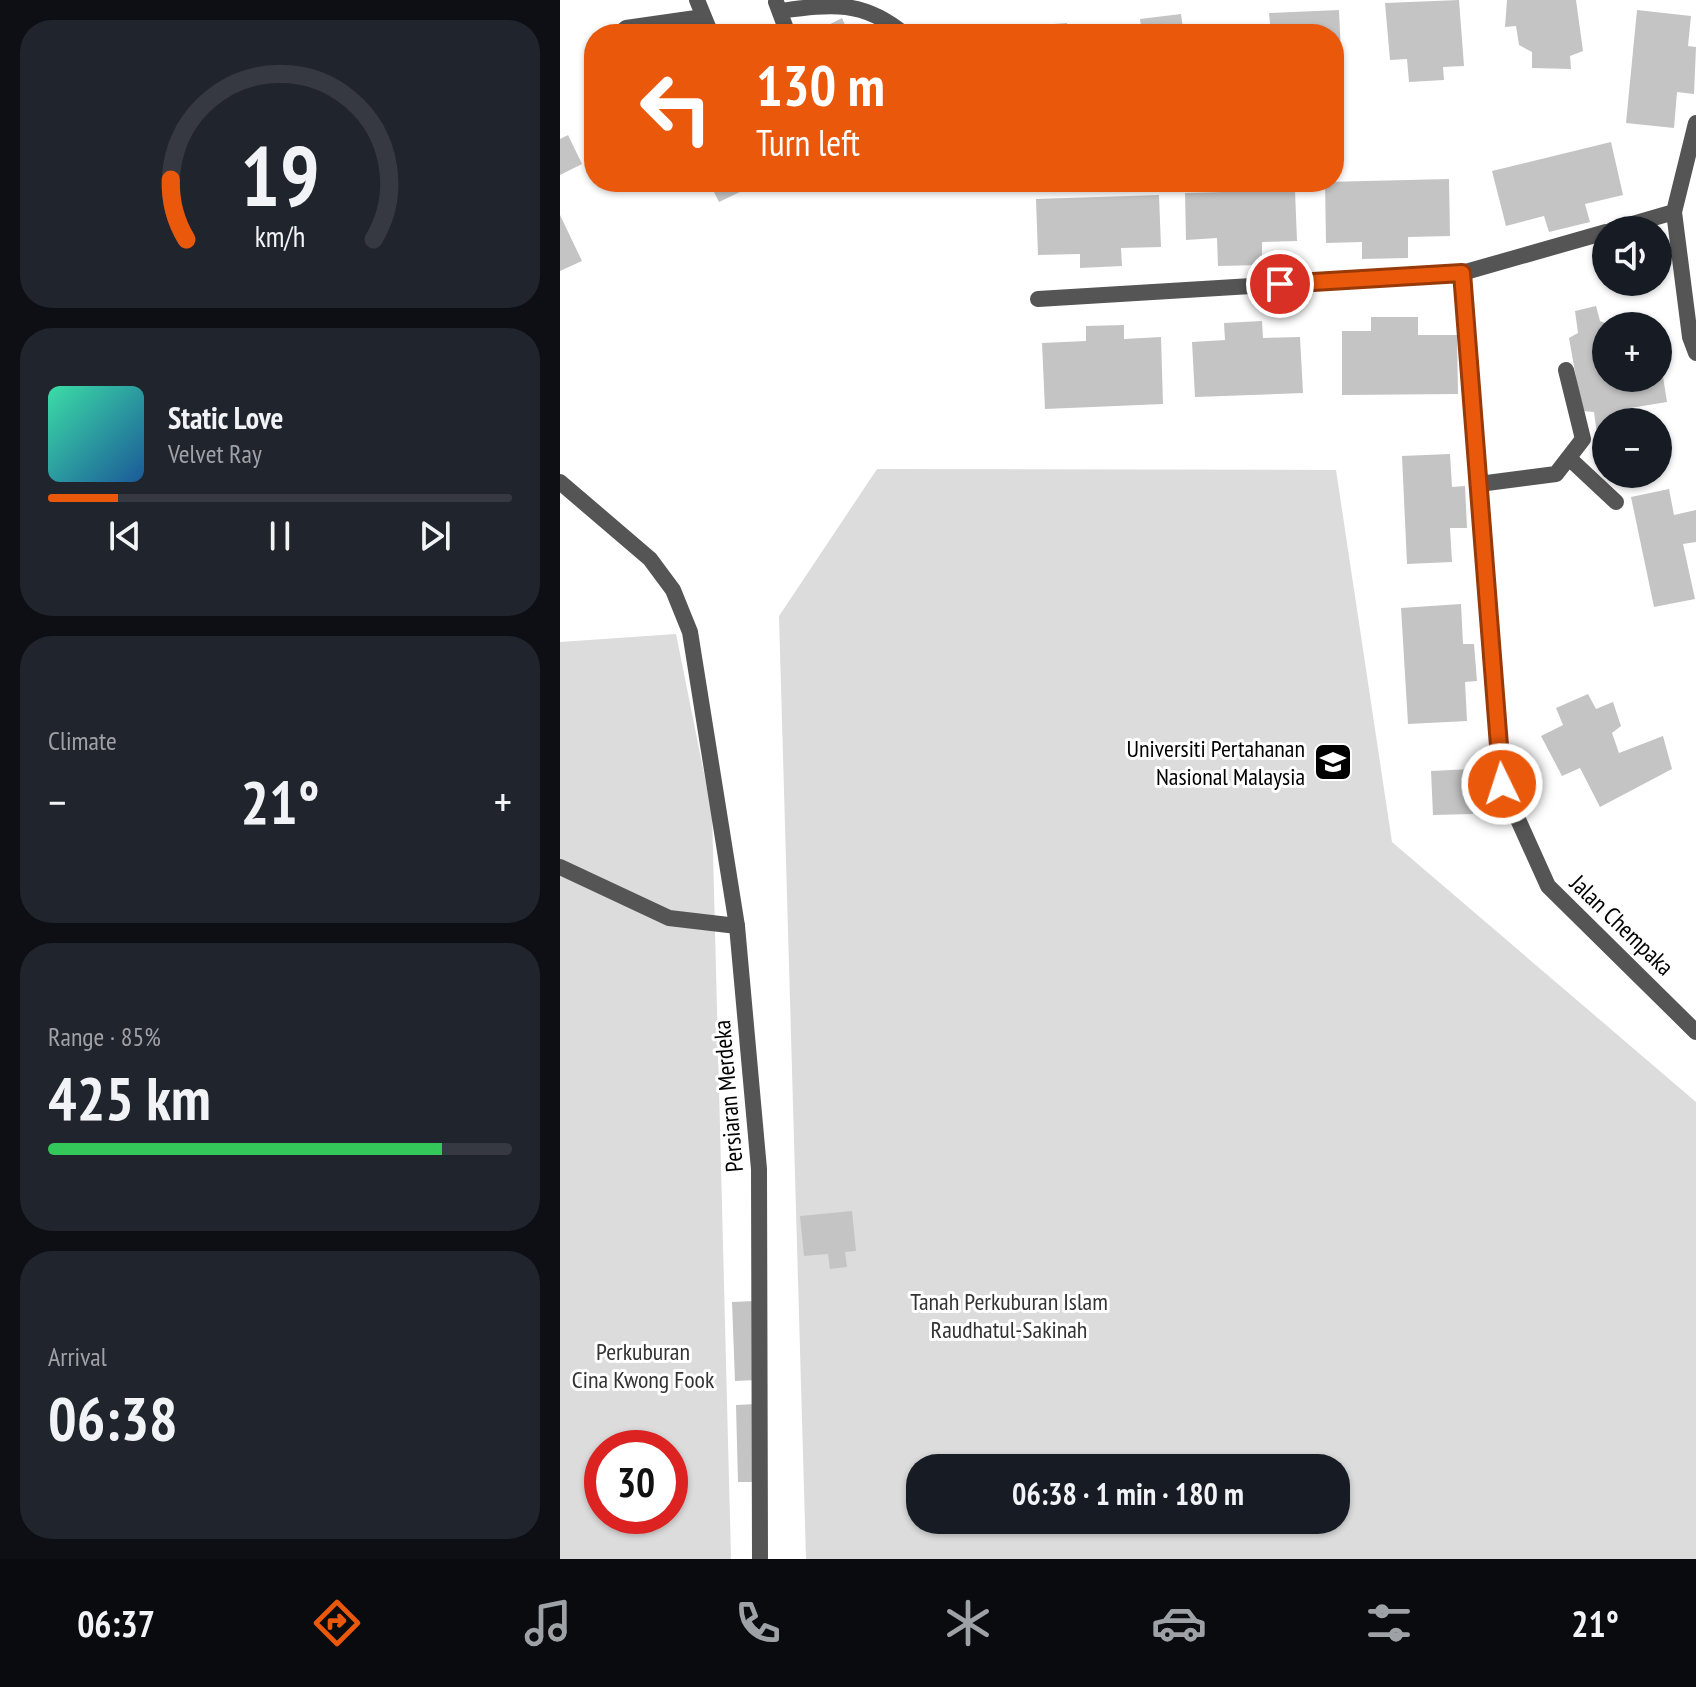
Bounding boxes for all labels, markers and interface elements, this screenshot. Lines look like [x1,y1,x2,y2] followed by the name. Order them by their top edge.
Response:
[756,49,885,121] text: 130 m
[624,56,728,160] icon: left
[756,119,860,166] text: Turn left
[240,120,320,228] text: 19
[1592,216,1672,488] map controls
[1592,216,1672,296] button: sound
[255,218,305,255] text: km/h
[1246,250,1314,318] pin
[1258,262,1302,306] icon: arrive
[1592,312,1672,392] button: +
[168,398,283,437] text: Static Love
[1592,408,1672,488] button: −
[168,437,262,470] text: Velvet Ray
[103,514,147,558] icon: previous
[258,514,302,558] icon: pause
[413,514,457,558] icon: next
[48,724,117,757] text: Climate
[1127,733,1305,792] place label: Universiti Pertahanan Nasional Malaysia
[1312,741,1354,783] school or university icon: Universiti Pertahanan Nasional Malaysia
[1460,742,1544,826] position arrow
[240,763,320,841] text: 21°
[48,773,66,830] text: −
[494,773,512,830] text: +
[1563,867,1680,982] street label: Jalan Chempaka
[706,1019,750,1173] street label: Persiaran Merdeka
[48,1020,161,1053] text: Range · 85%
[48,1059,211,1137] text: 425 km
[910,1286,1108,1345] park label: Tanah Perkuburan Islam Raudhatul-Sakinah
[572,1336,715,1395] park label: Perkuburan Cina Kwong Fook
[48,1340,107,1373] text: Arrival
[48,1379,178,1457] text: 06:38
[584,1430,688,1534] speed limit sign: 30
[1012,1474,1244,1513] text: 06:38 · 1 min · 180 m
[309,1595,365,1651] icon: directions
[520,1595,576,1651] icon: music
[730,1595,786,1651] icon: phone
[940,1595,996,1651] icon: climate
[1151,1595,1207,1651] icon: car
[1361,1595,1417,1651] icon: filters
[77,1600,155,1647] text: 06:37
[1571,1600,1619,1647] text: 21°

